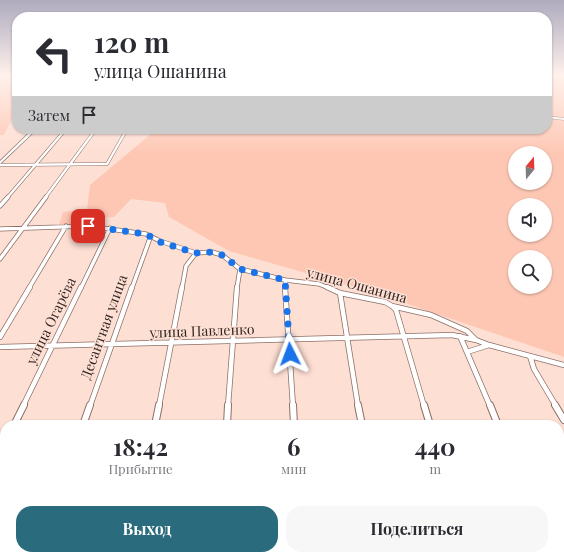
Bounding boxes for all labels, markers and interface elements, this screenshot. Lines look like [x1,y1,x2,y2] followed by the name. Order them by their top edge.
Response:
[94,23,169,60] text: 120 m
[28,28,80,80] icon: left
[94,59,227,83] text: улица Ошанина
[78,104,100,126] icon: arrive
[28,105,70,125] text: Затем
[508,146,552,190] north arrow
[508,146,552,294] map controls
[508,198,552,242] button: sound
[71,209,105,243] pin
[77,215,99,237] icon: arrive
[508,250,552,294] button: search
[304,262,409,307] street label: улица Ошанина
[76,272,131,382] street label: Десантная улица
[21,274,80,369] street label: улица Огарёва
[148,319,255,342] street label: улица Павленко
[269,333,311,375] position arrow
[113,430,168,462] text: 18:42
[287,430,300,462] text: 6
[415,430,456,462] text: 440
[108,460,173,477] text: Прибытие
[281,460,306,477] text: мин
[429,460,441,477] text: m
[16,506,278,552] button: Выход
[286,506,548,552] button: Поделиться

